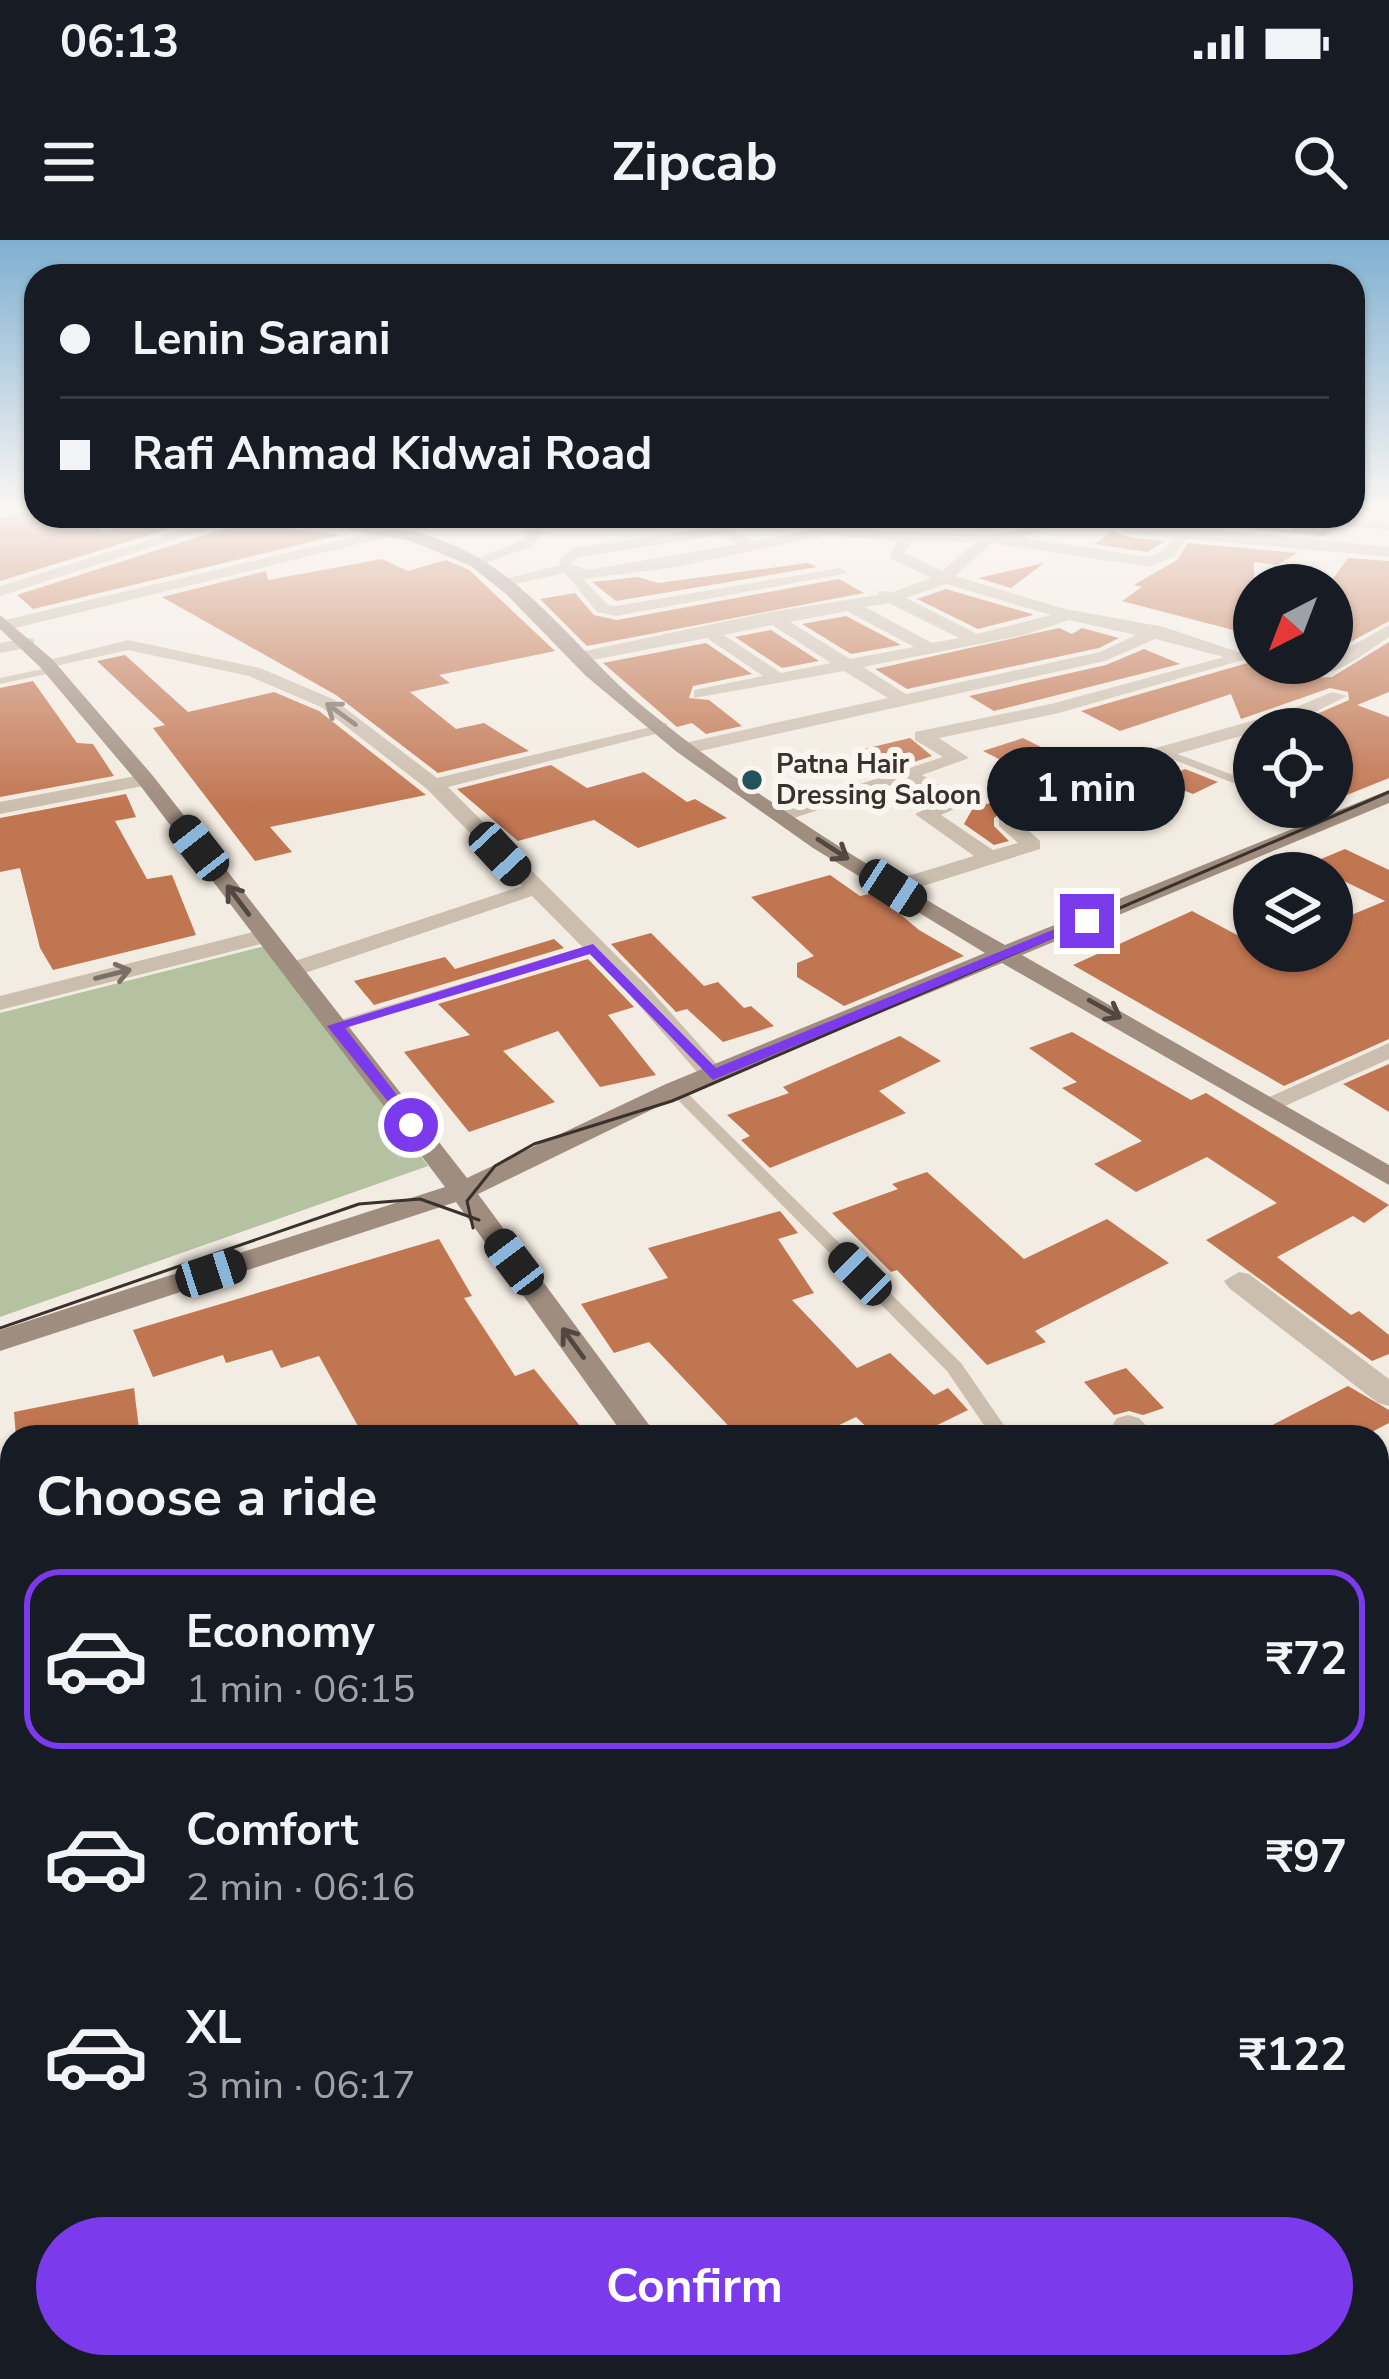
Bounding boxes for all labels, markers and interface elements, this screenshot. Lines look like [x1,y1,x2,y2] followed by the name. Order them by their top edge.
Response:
[60,12,179,73] text: 06:13
[611,125,778,199] text: Zipcab
[36,129,102,195] icon: menu
[1287,129,1353,195] icon: search
[132,309,391,370] text: Lenin Sarani
[132,424,652,485] text: Rafi Ahmad Kidwai Road
[1233,564,1353,684] north arrow
[1233,564,1353,972] map controls
[325,702,358,728] one-way arrow
[1233,708,1353,828] button: locate
[776,746,981,814] place label: Patna Hair Dressing Saloon
[988,747,1186,831] callout: 1 min
[1036,762,1136,815] text: 1 min
[739,767,765,793] marker: Patna Hair Dressing Saloon
[163,809,235,887] car
[462,815,538,893] car
[815,837,849,862] one-way arrow
[1233,852,1353,972] button: layers
[853,853,933,923] car
[226,884,251,917] one-way arrow
[1060,894,1114,948] route end
[94,962,132,984] one-way arrow
[1086,998,1121,1021] one-way arrow
[384,1098,438,1152] route start
[478,1222,550,1302] car
[822,1236,898,1312] car
[171,1245,251,1301] car
[560,1327,586,1360] one-way arrow
[36,1460,377,1534] text: Choose a ride
[186,1602,375,1663] text: Economy
[42,1605,150,1713] icon: car
[1266,1629,1347,1690] text: ₹72
[186,1663,415,1716] text: 1 min · 06:15
[186,1800,358,1861] text: Comfort
[42,1803,150,1911] icon: car
[1266,1827,1347,1888] text: ₹97
[186,1861,415,1914] text: 2 min · 06:16
[186,1998,242,2059] text: XL
[42,2001,150,2109] icon: car
[1239,2025,1347,2086] text: ₹122
[186,2059,415,2112] text: 3 min · 06:17
[36,2217,1353,2355] button: Confirm

